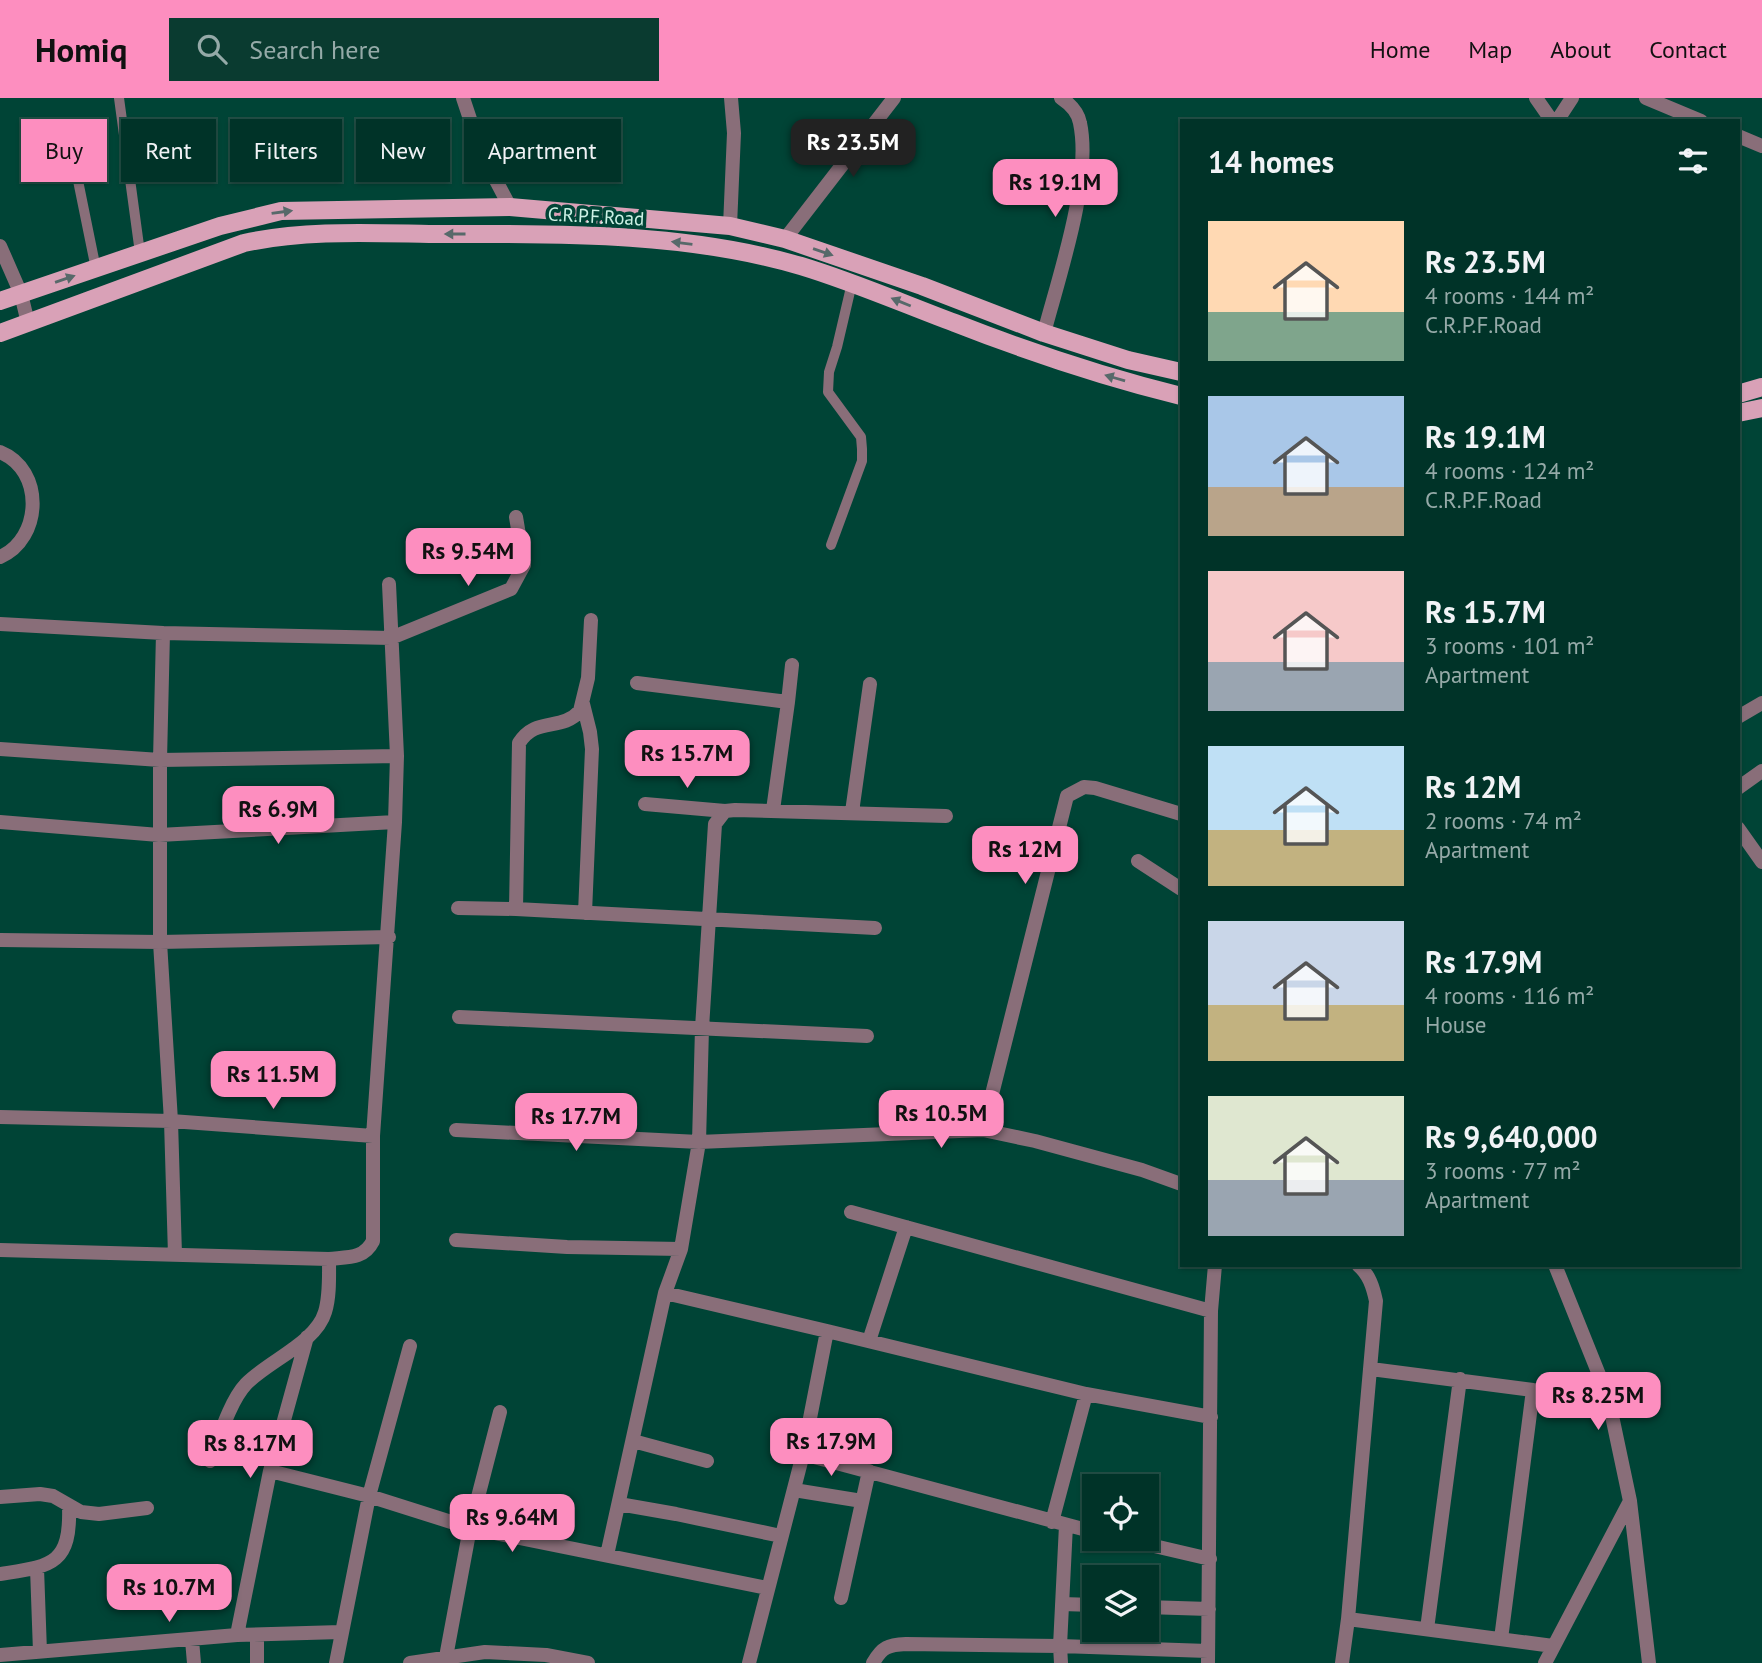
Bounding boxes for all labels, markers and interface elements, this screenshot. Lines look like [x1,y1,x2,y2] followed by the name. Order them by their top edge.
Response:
[169,18,659,81] search box
[35,28,127,71] text: Homiq
[193,30,231,68] icon: search
[249,33,380,66] text: Search here
[1370,34,1430,65] text: Home
[1468,34,1512,65] text: Map
[1550,34,1611,65] text: About
[1649,34,1727,65] text: Contact
[21,119,107,182] chip: Buy
[121,119,216,182] chip: Rent
[230,119,342,182] chip: Filters
[356,119,450,182] chip: New
[464,119,621,182] chip: Apartment
[781,120,925,179] pin: Rs 23.5M
[807,127,899,156] text: Rs 23.5M
[1208,142,1334,181] text: 14 homes
[1674,142,1712,180] icon: filters
[983,159,1127,219] pin: Rs 19.1M
[1009,167,1101,196] text: Rs 19.1M
[547,201,645,231] street label: C.R.P.F.Road
[271,207,293,218] one-way arrow
[444,228,466,240] one-way arrow
[671,237,693,248] one-way arrow
[1425,242,1546,281] text: Rs 23.5M
[813,247,834,258] one-way arrow
[1264,249,1348,333] icon: home
[54,273,75,284] one-way arrow
[1425,281,1594,310] text: 4 rooms · 144 m²
[890,297,911,308] one-way arrow
[1425,310,1542,339] text: C.R.P.F.Road
[1105,373,1126,383] one-way arrow
[1425,417,1546,456] text: Rs 19.1M
[1264,424,1348,508] icon: home
[1425,456,1594,485] text: 4 rooms · 124 m²
[1425,485,1542,514] text: C.R.P.F.Road
[396,528,540,588] pin: Rs 9.54M
[422,536,514,565] text: Rs 9.54M
[1425,592,1546,631] text: Rs 15.7M
[1264,599,1348,683] icon: home
[1425,631,1594,660] text: 3 rooms · 101 m²
[1425,660,1529,689] text: Apartment
[615,730,759,790] pin: Rs 15.7M
[641,738,733,767] text: Rs 15.7M
[1425,767,1521,806] text: Rs 12M
[1264,774,1348,858] icon: home
[213,786,343,846] pin: Rs 6.9M
[238,794,318,823] text: Rs 6.9M
[1425,806,1582,835] text: 2 rooms · 74 m²
[968,826,1082,886] pin: Rs 12M
[988,834,1062,863] text: Rs 12M
[1425,835,1529,864] text: Apartment
[1425,942,1542,981] text: Rs 17.9M
[1264,949,1348,1033] icon: home
[1425,981,1594,1010] text: 4 rooms · 116 m²
[1425,1010,1487,1039] text: House
[201,1052,345,1111] pin: Rs 11.5M
[227,1059,319,1088] text: Rs 11.5M
[869,1090,1013,1150] pin: Rs 10.5M
[504,1094,648,1153] pin: Rs 17.7M
[895,1098,987,1127] text: Rs 10.5M
[531,1101,621,1130] text: Rs 17.7M
[1425,1117,1598,1156] text: Rs 9,640,000
[1264,1124,1348,1208] icon: home
[1425,1156,1581,1185] text: 3 rooms · 77 m²
[1425,1185,1529,1214] text: Apartment
[1526,1372,1670,1432] pin: Rs 8.25M
[1552,1380,1644,1409] text: Rs 8.25M
[759,1418,903,1478] pin: Rs 17.9M
[178,1420,322,1480] pin: Rs 8.17M
[786,1426,876,1455] text: Rs 17.9M
[204,1428,296,1457] text: Rs 8.17M
[1082,1474,1159,1642] map controls
[1082,1474,1159,1551] button: locate
[440,1494,584,1554] pin: Rs 9.64M
[466,1502,558,1531] text: Rs 9.64M
[97,1564,241,1624] pin: Rs 10.7M
[1082,1565,1159,1642] button: layers
[123,1572,215,1601] text: Rs 10.7M

